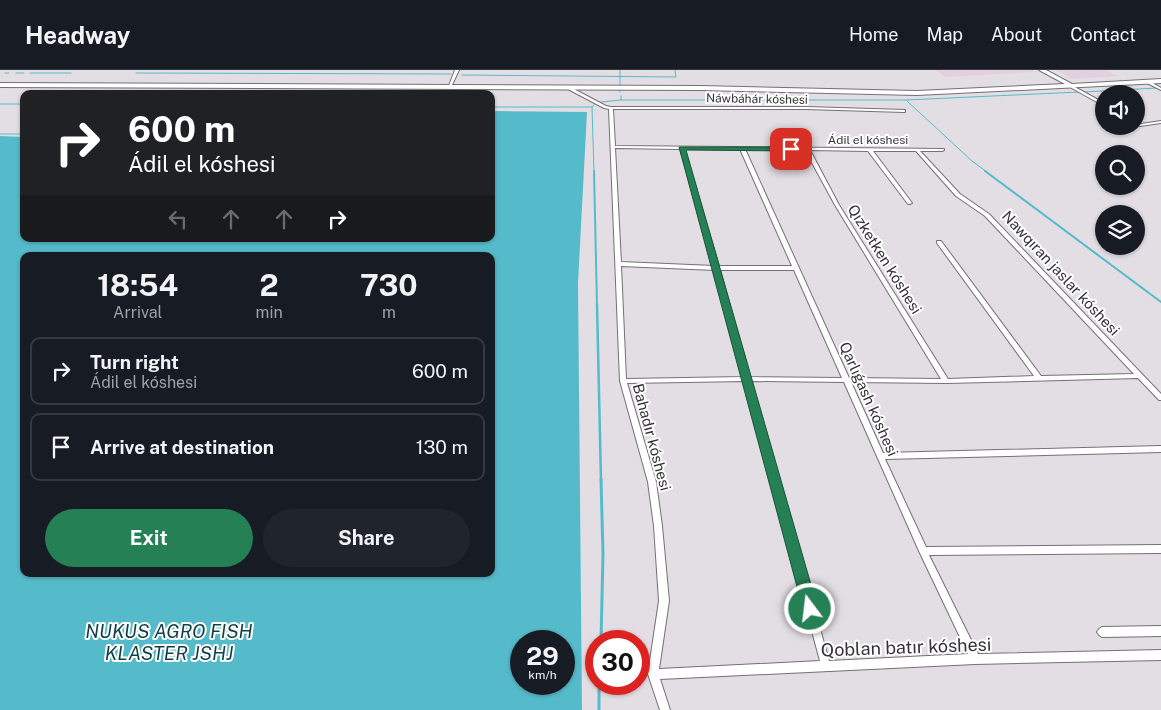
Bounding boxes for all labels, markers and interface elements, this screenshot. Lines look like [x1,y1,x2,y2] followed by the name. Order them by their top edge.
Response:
[25,21,130,49] text: Headway
[849,24,899,45] text: Home
[927,24,963,45] text: Map
[991,24,1042,45] text: About
[1070,24,1136,45] text: Contact
[1095,85,1145,255] map controls
[1095,85,1145,135] button: sound
[706,91,808,107] street label: Náwbáhár kóshesi
[128,109,235,150] text: 600 m
[45,110,110,175] icon: right
[770,128,812,170] pin
[828,133,908,147] street label: Ádil el kóshesi
[777,135,805,163] icon: arrive
[1095,145,1145,195] button: search
[128,151,275,177] text: Ádil el kóshesi
[845,201,925,317] street label: Qızketken kóshesi
[164,205,192,233] icon: left
[217,205,245,233] icon: ahead
[270,205,298,233] icon: ahead
[323,205,351,233] icon: right
[1095,205,1145,255] button: layers
[999,207,1123,339] street label: Nawqıran jaslar kóshesi
[97,267,178,303] text: 18:54
[260,267,279,303] text: 2
[360,267,418,303] text: 730
[113,303,162,322] text: Arrival
[256,303,283,322] text: min
[382,303,396,322] text: m
[836,339,902,459] street label: Qarlıǵash kóshesi
[90,351,179,373] text: Turn right
[47,357,75,385] icon: right
[412,360,468,382] text: 600 m
[90,373,197,392] text: Ádil el kóshesi
[630,382,674,492] street label: Bahadır kóshesi
[47,433,75,461] icon: arrive
[90,436,274,458] text: Arrive at destination
[416,436,468,458] text: 130 m
[45,509,253,567] button: Exit
[263,509,470,567] button: Share
[783,582,835,634] position arrow
[85,620,253,664] water label: NUKUS AGRO FISH KLASTER JSHJ
[585,630,650,695] speed limit sign: 30
[820,634,992,660] street label: Qoblan batır kóshesi
[526,641,559,671] text: 29
[528,668,557,682] text: km/h

